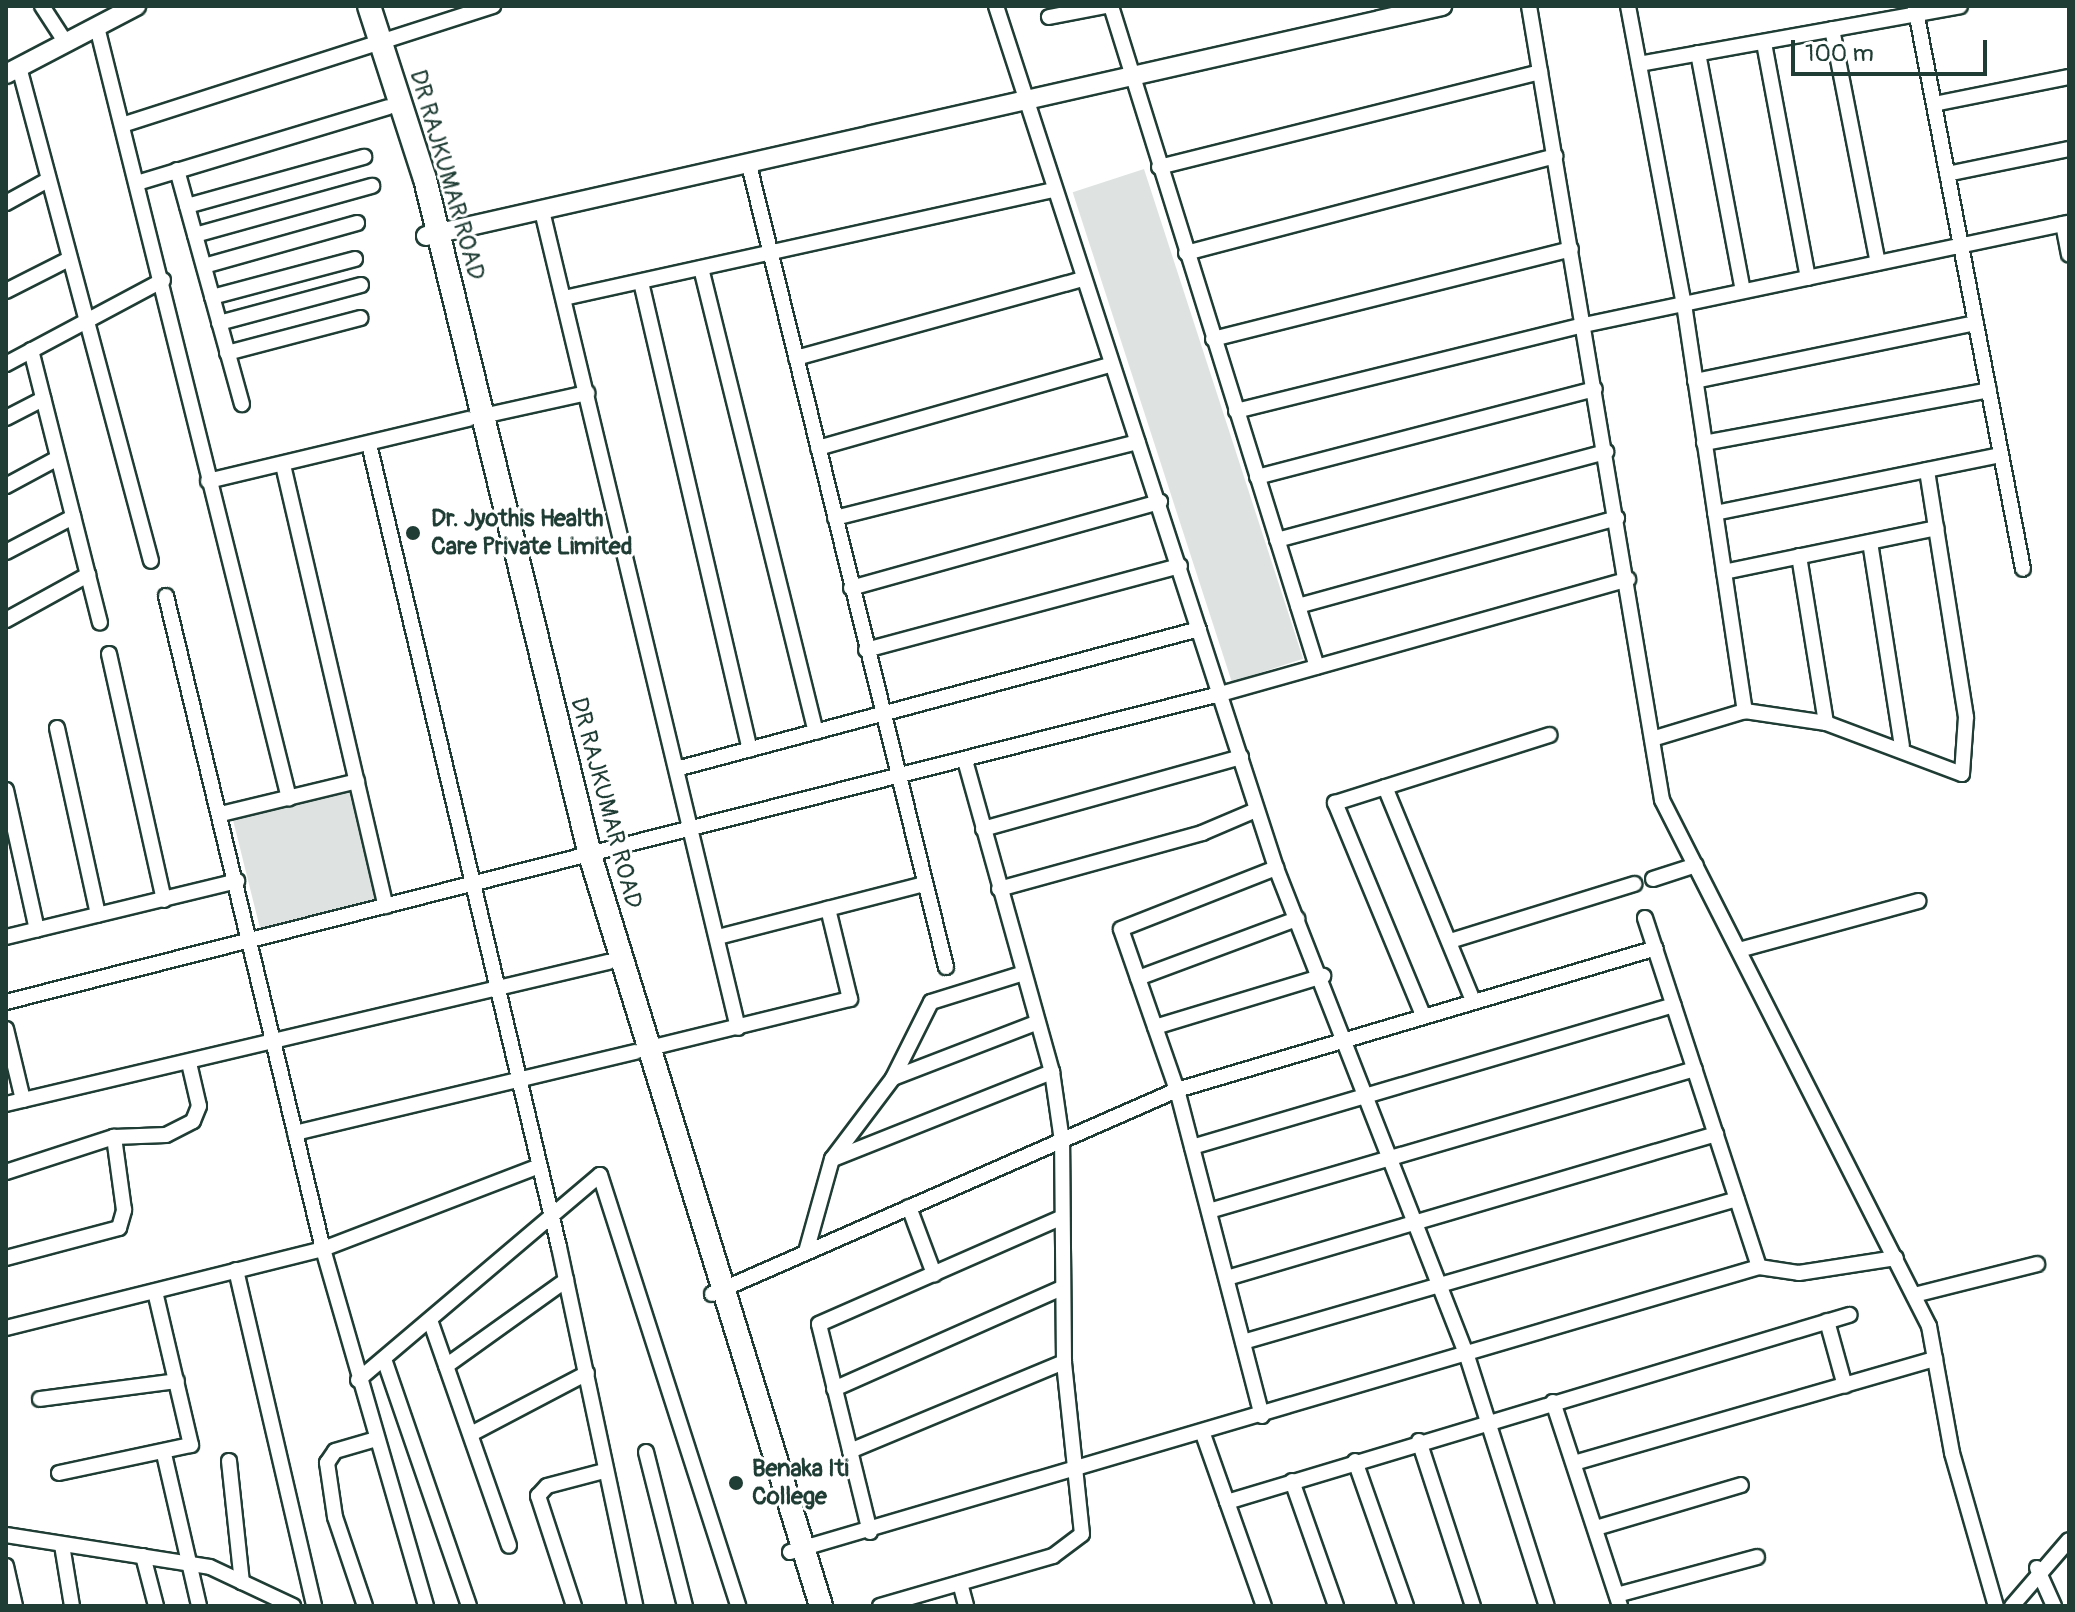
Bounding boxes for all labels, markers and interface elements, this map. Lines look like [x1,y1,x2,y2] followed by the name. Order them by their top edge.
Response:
[1795,24,1991,74] scale bar
[1805,39,1874,68] text: 100 m
[403,67,491,283] street label: DR RAJKUMAR ROAD
[431,505,632,561] place label: Dr. Jyothis Health Care Private Limited
[402,522,424,544] marker: Dr. Jyothis Health Care Private Limited
[564,694,648,912] street label: DR RAJKUMAR ROAD
[752,1455,849,1511] place label: Benaka Iti College
[727,1474,745,1492] marker: Benaka Iti College

